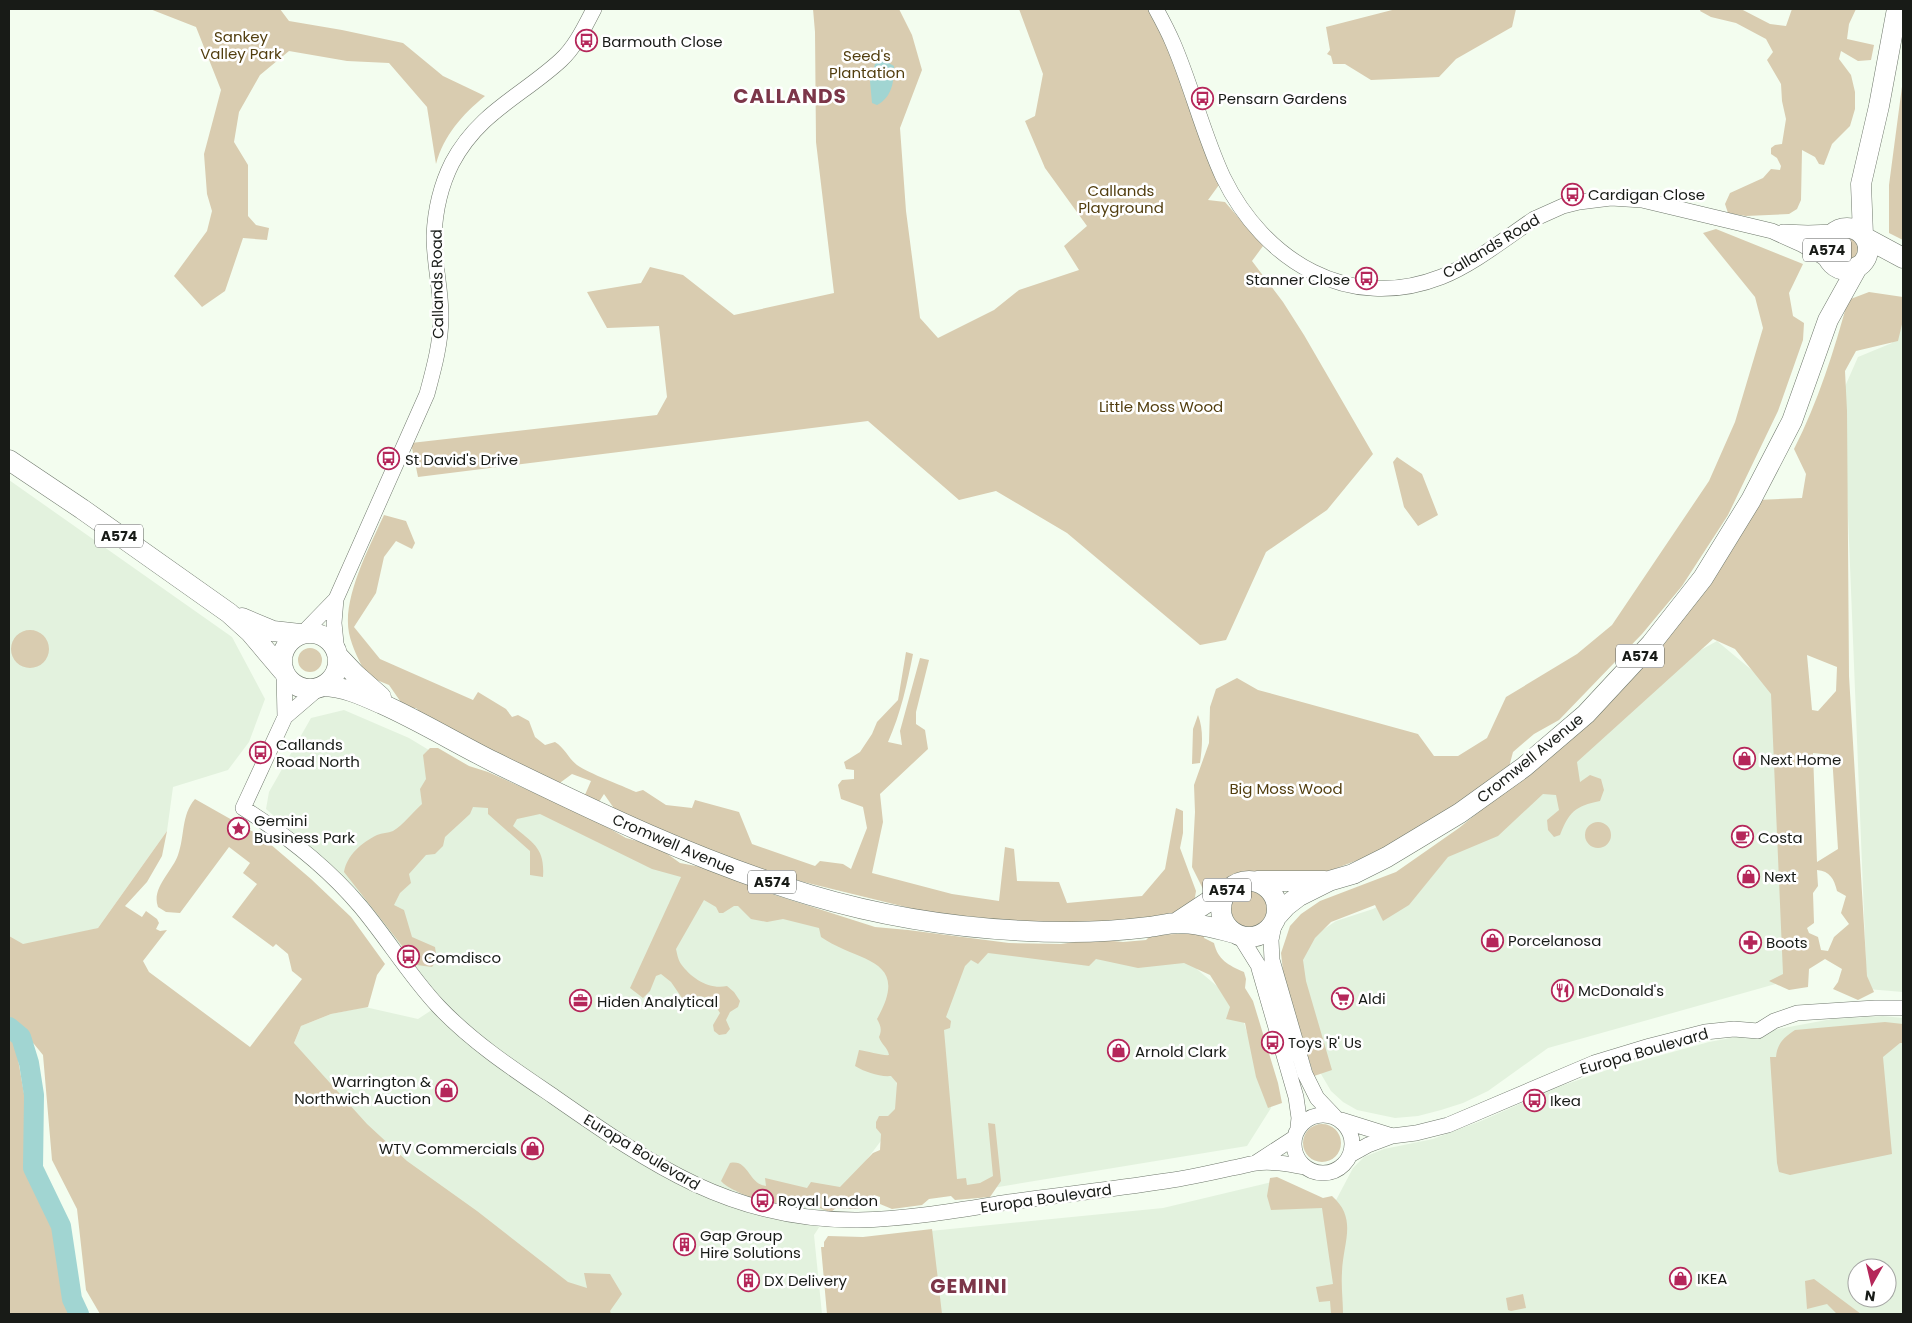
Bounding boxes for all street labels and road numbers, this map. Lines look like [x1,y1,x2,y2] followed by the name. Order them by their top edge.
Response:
[1439,209,1543,283] street label: Callands Road
[426,229,448,339] street label: Callands Road
[1803,238,1851,262] road number: A574
[95,524,143,548] road number: A574
[1616,644,1664,668] road number: A574
[1472,708,1588,808] street label: Cromwell Avenue
[609,809,739,879] street label: Cromwell Avenue
[748,870,796,894] road number: A574
[1203,878,1251,902] road number: A574
[1577,1023,1711,1079] street label: Europa Boulevard
[580,1109,704,1195] street label: Europa Boulevard
[979,1178,1113,1218] street label: Europa Boulevard

